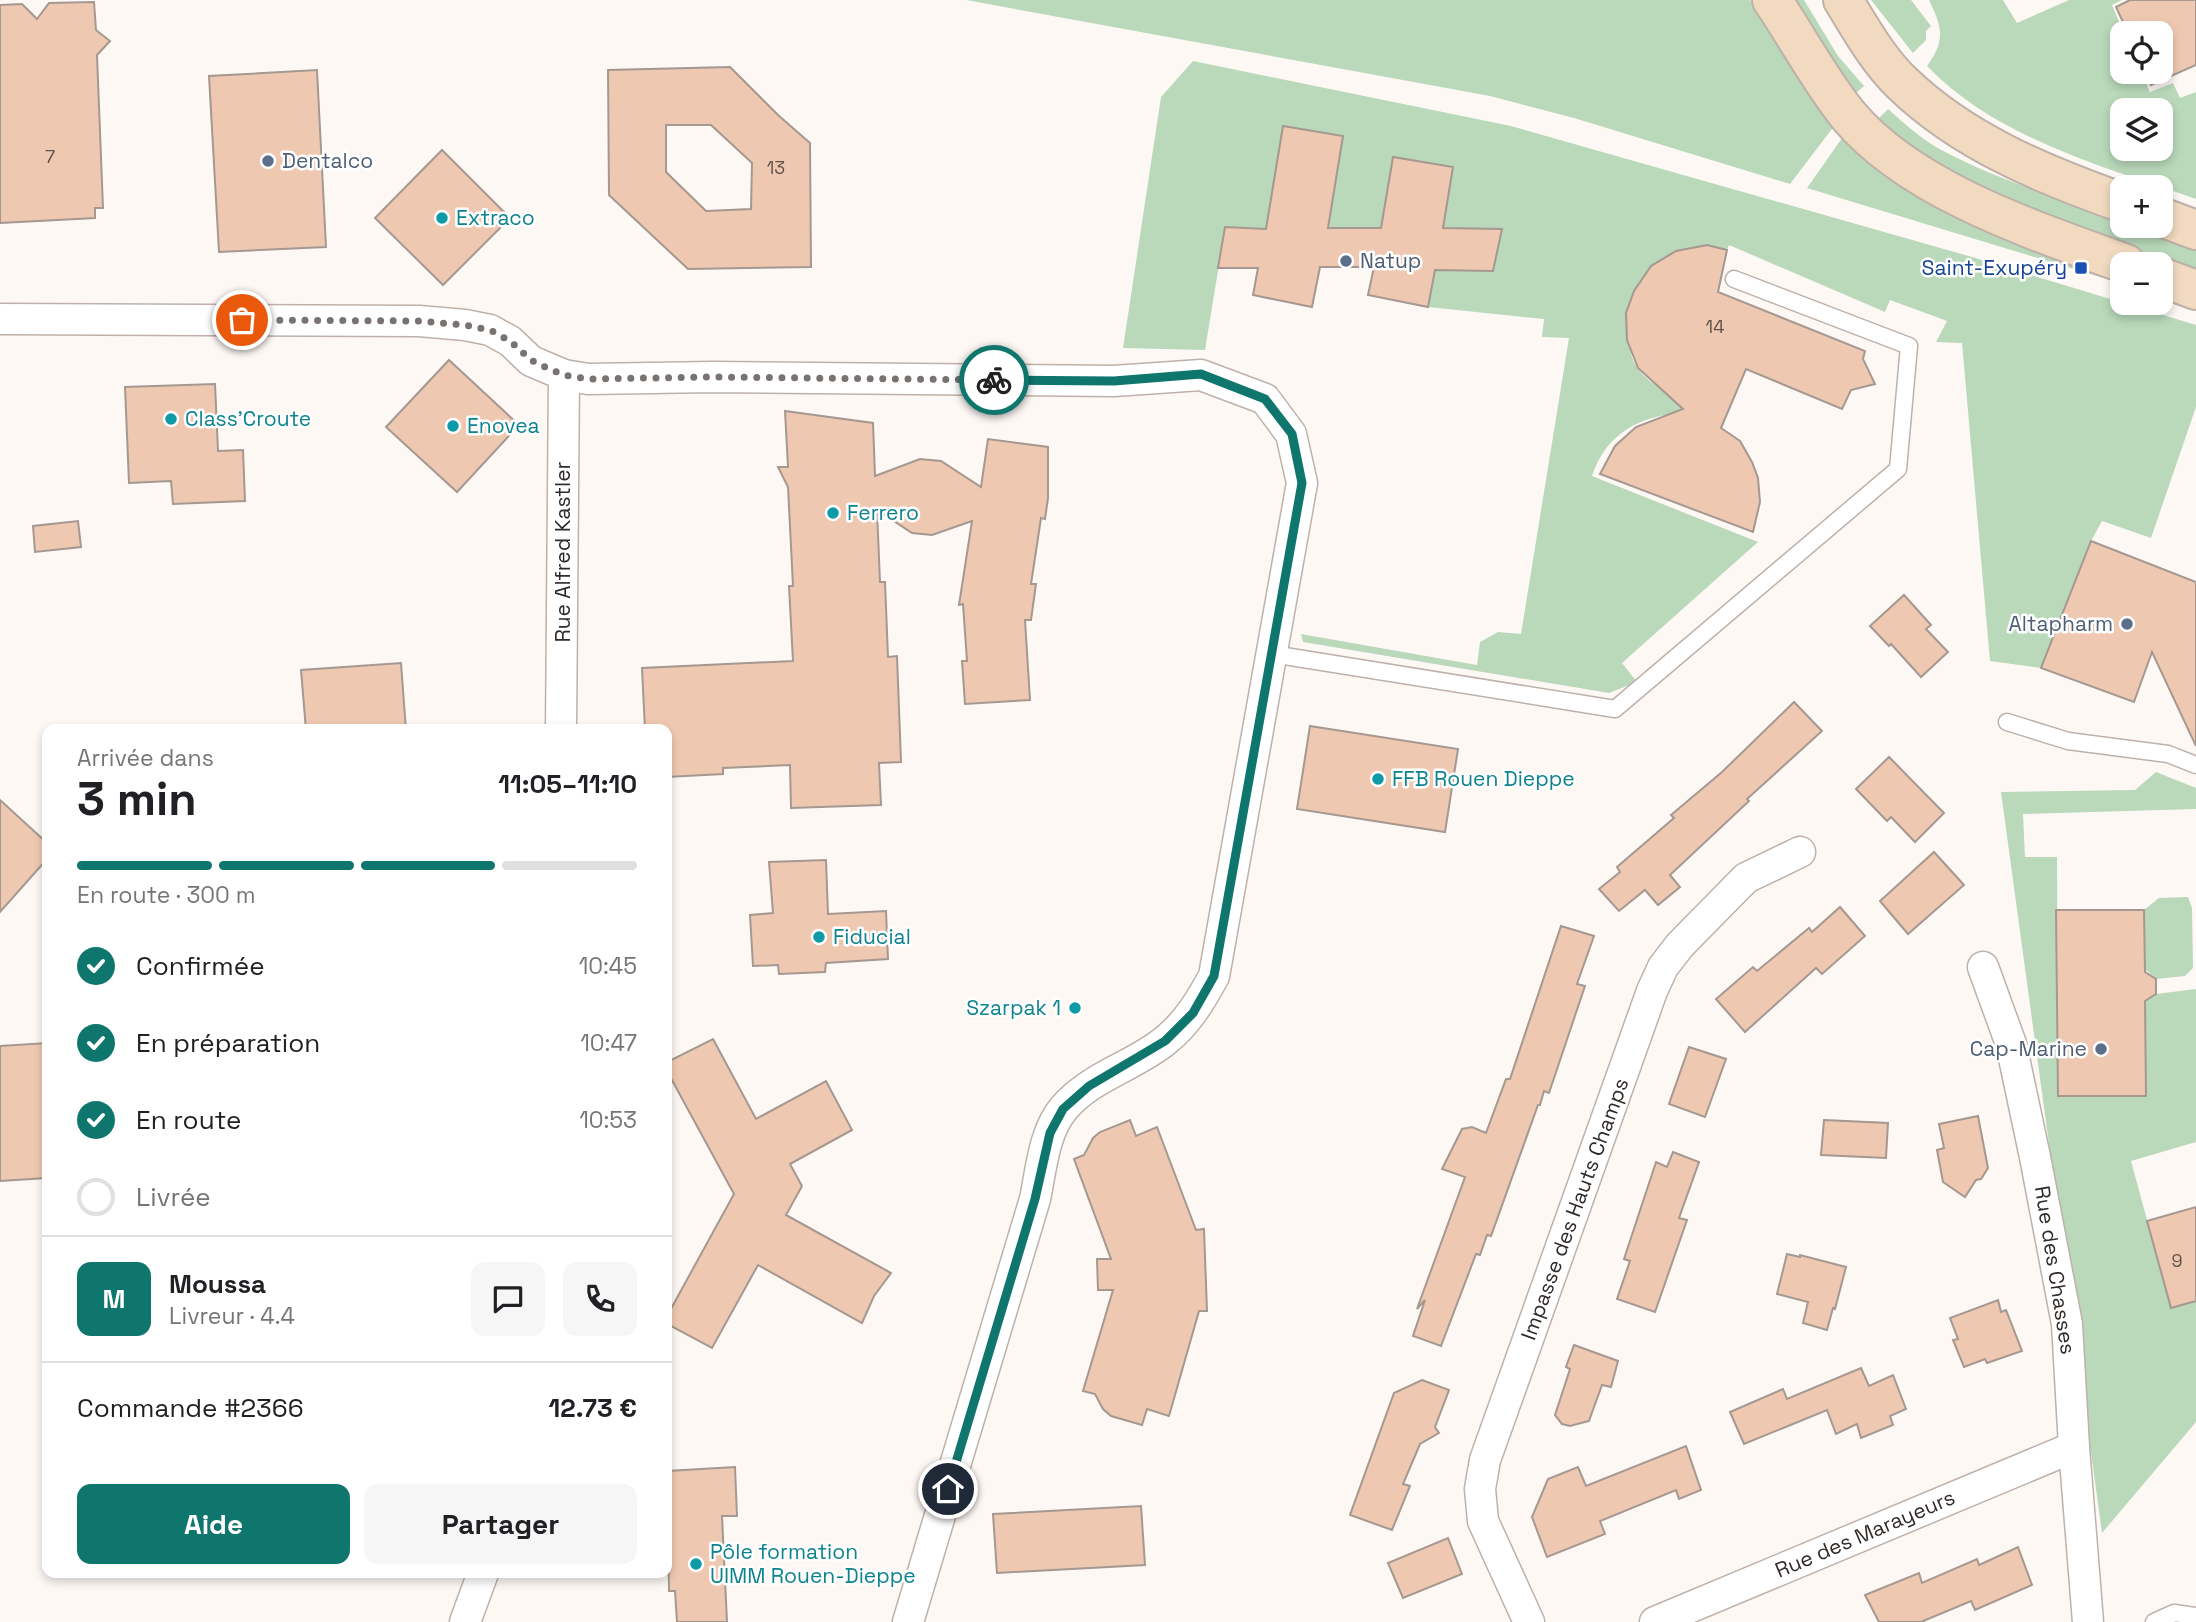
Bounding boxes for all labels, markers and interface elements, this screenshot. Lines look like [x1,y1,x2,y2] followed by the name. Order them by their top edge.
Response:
[2110,21,2173,315] map controls
[2110,21,2173,84] button: locate
[2110,98,2173,161] button: layers
[45,145,55,168] house number: 7
[282,147,373,174] place label: Dentalco
[260,153,276,169] marker: Dentalco
[767,156,785,179] house number: 13
[2110,175,2173,238] button: +
[456,204,535,231] place label: Extraco
[434,210,450,226] marker: Extraco
[1360,247,1421,274] place label: Natup
[2110,252,2173,315] button: −
[1338,253,1354,269] marker: Natup
[1922,254,2067,281] place label: Saint-Exupéry
[2073,260,2089,276] marker: Saint-Exupéry
[212,290,272,350] pin
[223,301,261,339] icon: bag
[1706,315,1724,338] house number: 14
[959,345,1029,415] courier
[975,361,1013,399] icon: bike
[185,405,311,432] place label: Class'Croute
[163,411,179,427] marker: Class'Croute
[467,412,540,439] place label: Enovea
[445,418,461,434] marker: Enovea
[549,461,576,642] street label: Rue Alfred Kastler
[847,499,919,526] place label: Ferrero
[825,505,841,521] marker: Ferrero
[2009,610,2113,637] place label: Altapharm
[2119,616,2135,632] marker: Altapharm
[77,743,214,773] text: Arrivée dans
[1392,765,1575,792] place label: FFB Rouen Dieppe
[498,767,637,801] text: 11:05–11:10
[77,770,197,828] text: 3 min
[1370,771,1386,787] marker: FFB Rouen Dieppe
[77,880,255,910] text: En route · 300 m
[833,923,911,950] place label: Fiducial
[811,929,827,945] marker: Fiducial
[77,947,115,985] icon: check
[136,949,265,983] text: Confirmée
[579,951,637,981] text: 10:45
[966,994,1061,1021] place label: Szarpak 1
[1067,1000,1083,1016] marker: Szarpak 1
[77,1024,115,1062] icon: check
[136,1026,320,1060] text: En préparation
[580,1028,637,1058] text: 10:47
[1970,1035,2087,1062] place label: Cap-Marine
[2093,1041,2109,1057] marker: Cap-Marine
[1515,1074,1635,1343] street label: Impasse des Hauts Champs
[77,1101,115,1139] icon: check
[136,1103,241,1137] text: En route
[579,1105,637,1135] text: 10:53
[136,1180,211,1214] text: Livrée
[2029,1184,2082,1356] street label: Rue des Chasses
[2171,1249,2183,1272] house number: 9
[471,1262,545,1336] button: chat
[563,1262,637,1336] button: phone
[169,1267,266,1301] text: Moussa
[103,1282,125,1316] text: M
[169,1301,295,1331] text: Livreur · 4.4
[77,1391,304,1425] text: Commande #2366
[548,1391,637,1425] text: 12.73 €
[918,1459,978,1519] pin
[929,1470,967,1508] icon: home
[1771,1483,1959,1584] street label: Rue des Marayeurs
[77,1484,350,1564] button: Aide
[364,1484,637,1564] button: Partager
[710,1538,916,1589] place label: Pôle formation UIMM Rouen-Dieppe
[688,1556,704,1572] marker: Pôle formation UIMM Rouen-Dieppe

